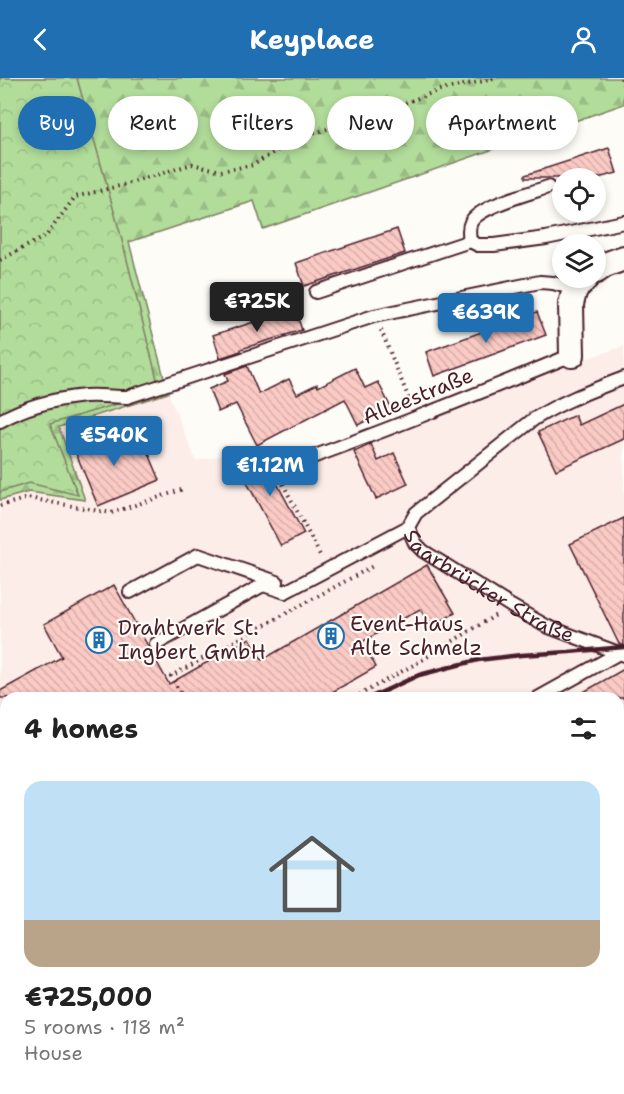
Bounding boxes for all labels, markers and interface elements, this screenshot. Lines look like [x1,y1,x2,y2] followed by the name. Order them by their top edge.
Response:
[249,21,375,58] text: Keyplace
[24,23,57,56] icon: back
[567,23,600,56] icon: person
[18,96,96,150] chip: Buy
[108,96,198,150] chip: Rent
[210,96,315,150] chip: Filters
[327,96,414,150] chip: New
[426,96,578,150] chip: Apartment
[552,168,606,288] map controls
[552,168,606,222] button: locate
[552,234,606,288] button: layers
[215,282,299,333] pin: €725K
[224,288,290,314] text: €725K
[444,293,528,344] pin: €639K
[452,299,520,325] text: €639K
[358,361,478,431] street label: Alleestraße
[72,416,156,467] pin: €540K
[80,422,148,448] text: €540K
[221,446,319,497] pin: €1.12M
[236,452,304,478] text: €1.12M
[397,525,578,649] street label: Saarbrücker Straße
[350,610,482,662] place label: Event-Haus Alte Schmelz
[118,614,266,666] place label: Drahtwerk St. Ingbert GmbH
[316,621,346,651] building icon: Event-Haus Alte Schmelz
[84,625,114,655] building icon: Drahtwerk St. Ingbert GmbH
[24,711,138,746] text: 4 homes
[567,712,600,745] icon: filters
[258,820,366,928] icon: home
[24,979,153,1014] text: €725,000
[24,1014,185,1040] text: 5 rooms · 118 m²
[24,1040,83,1066] text: House

